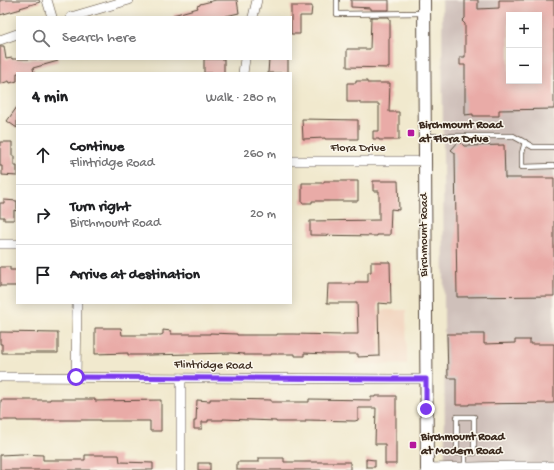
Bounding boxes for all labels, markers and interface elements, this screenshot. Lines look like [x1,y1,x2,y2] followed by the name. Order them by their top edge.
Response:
[506,12,542,84] map controls
[506,12,542,48] button: +
[16,16,292,60] search box
[30,27,52,49] icon: search
[62,29,136,47] text: Search here
[506,48,542,84] button: −
[32,88,68,108] text: 4 min
[206,91,276,106] text: Walk · 280 m
[418,119,505,147] place label: Birchmount Road at Flora Drive
[406,128,416,138] marker: Birchmount Road at Flora Drive
[70,138,124,156] text: Continue
[330,142,386,156] street label: Flora Drive
[32,144,54,166] icon: ahead
[243,147,276,162] text: 260 m
[70,156,154,171] text: Flintridge Road
[418,192,432,278] street label: Birchmount Road
[70,198,130,216] text: Turn right
[32,204,54,226] icon: right
[250,207,276,222] text: 20 m
[70,216,161,231] text: Birchmount Road
[32,264,54,286] icon: arrive
[70,266,200,284] text: Arrive at destination
[173,358,253,374] street label: Flintridge Road
[67,368,85,386] route start
[417,400,435,418] route end
[420,431,507,459] place label: Birchmount Road at Modern Road
[408,440,418,450] marker: Birchmount Road at Modern Road

